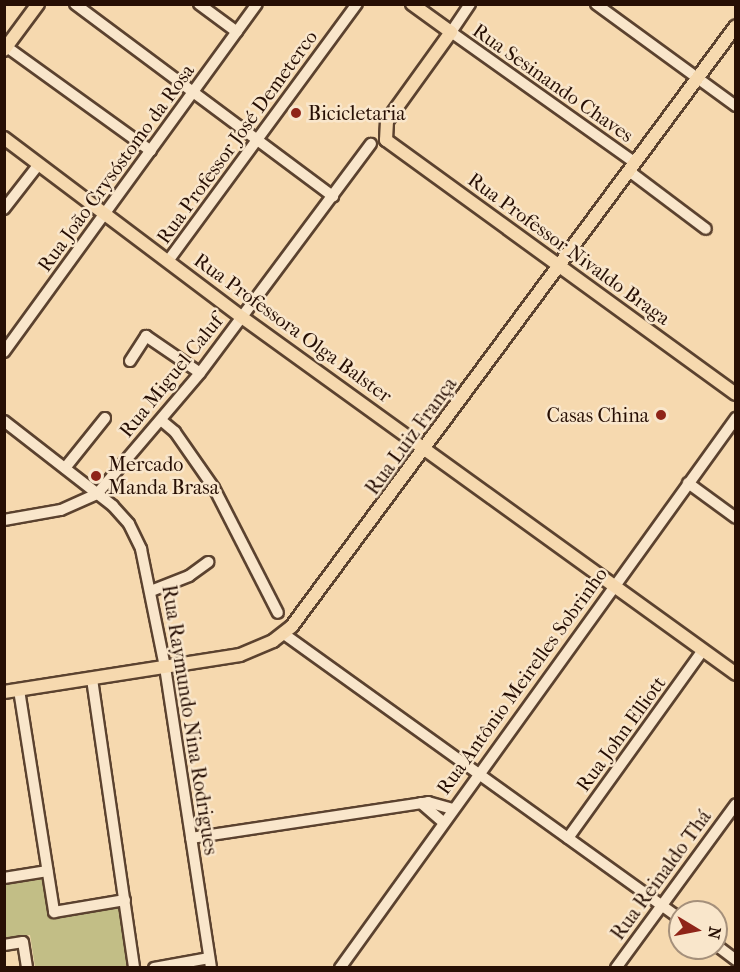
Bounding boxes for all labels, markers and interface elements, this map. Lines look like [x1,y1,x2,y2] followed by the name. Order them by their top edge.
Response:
[468,18,638,148] street label: Rua Sesinando Chaves
[151,26,323,248] street label: Rua Professor José Demeterco
[33,59,199,277] street label: Rua João Crysóstomo da Rosa
[308,101,405,125] place label: Bicicletaria
[289,106,303,120] marker: Bicicletaria
[463,168,675,330] street label: Rua Professor Nivaldo Braga
[189,248,397,408] street label: Rua Professora Olga Balster
[114,310,228,442] street label: Rua Miguel Caluf
[360,373,462,499] street label: Rua Luiz França
[547,403,649,427] place label: Casas China
[654,408,668,422] marker: Casas China
[108,452,219,499] place label: Mercado Manda Brasa
[89,469,103,483] marker: Mercado Manda Brasa
[431,563,613,799] street label: Rua Antônio Meirelles Sobrinho
[157,583,223,857] street label: Rua Raymundo Nina Rodrigues
[571,672,671,796] street label: Rua John Elliott
[606,805,716,945] street label: Rua Reinaldo Thá
[668,900,728,960] north arrow
[704,925,725,940] text: N

